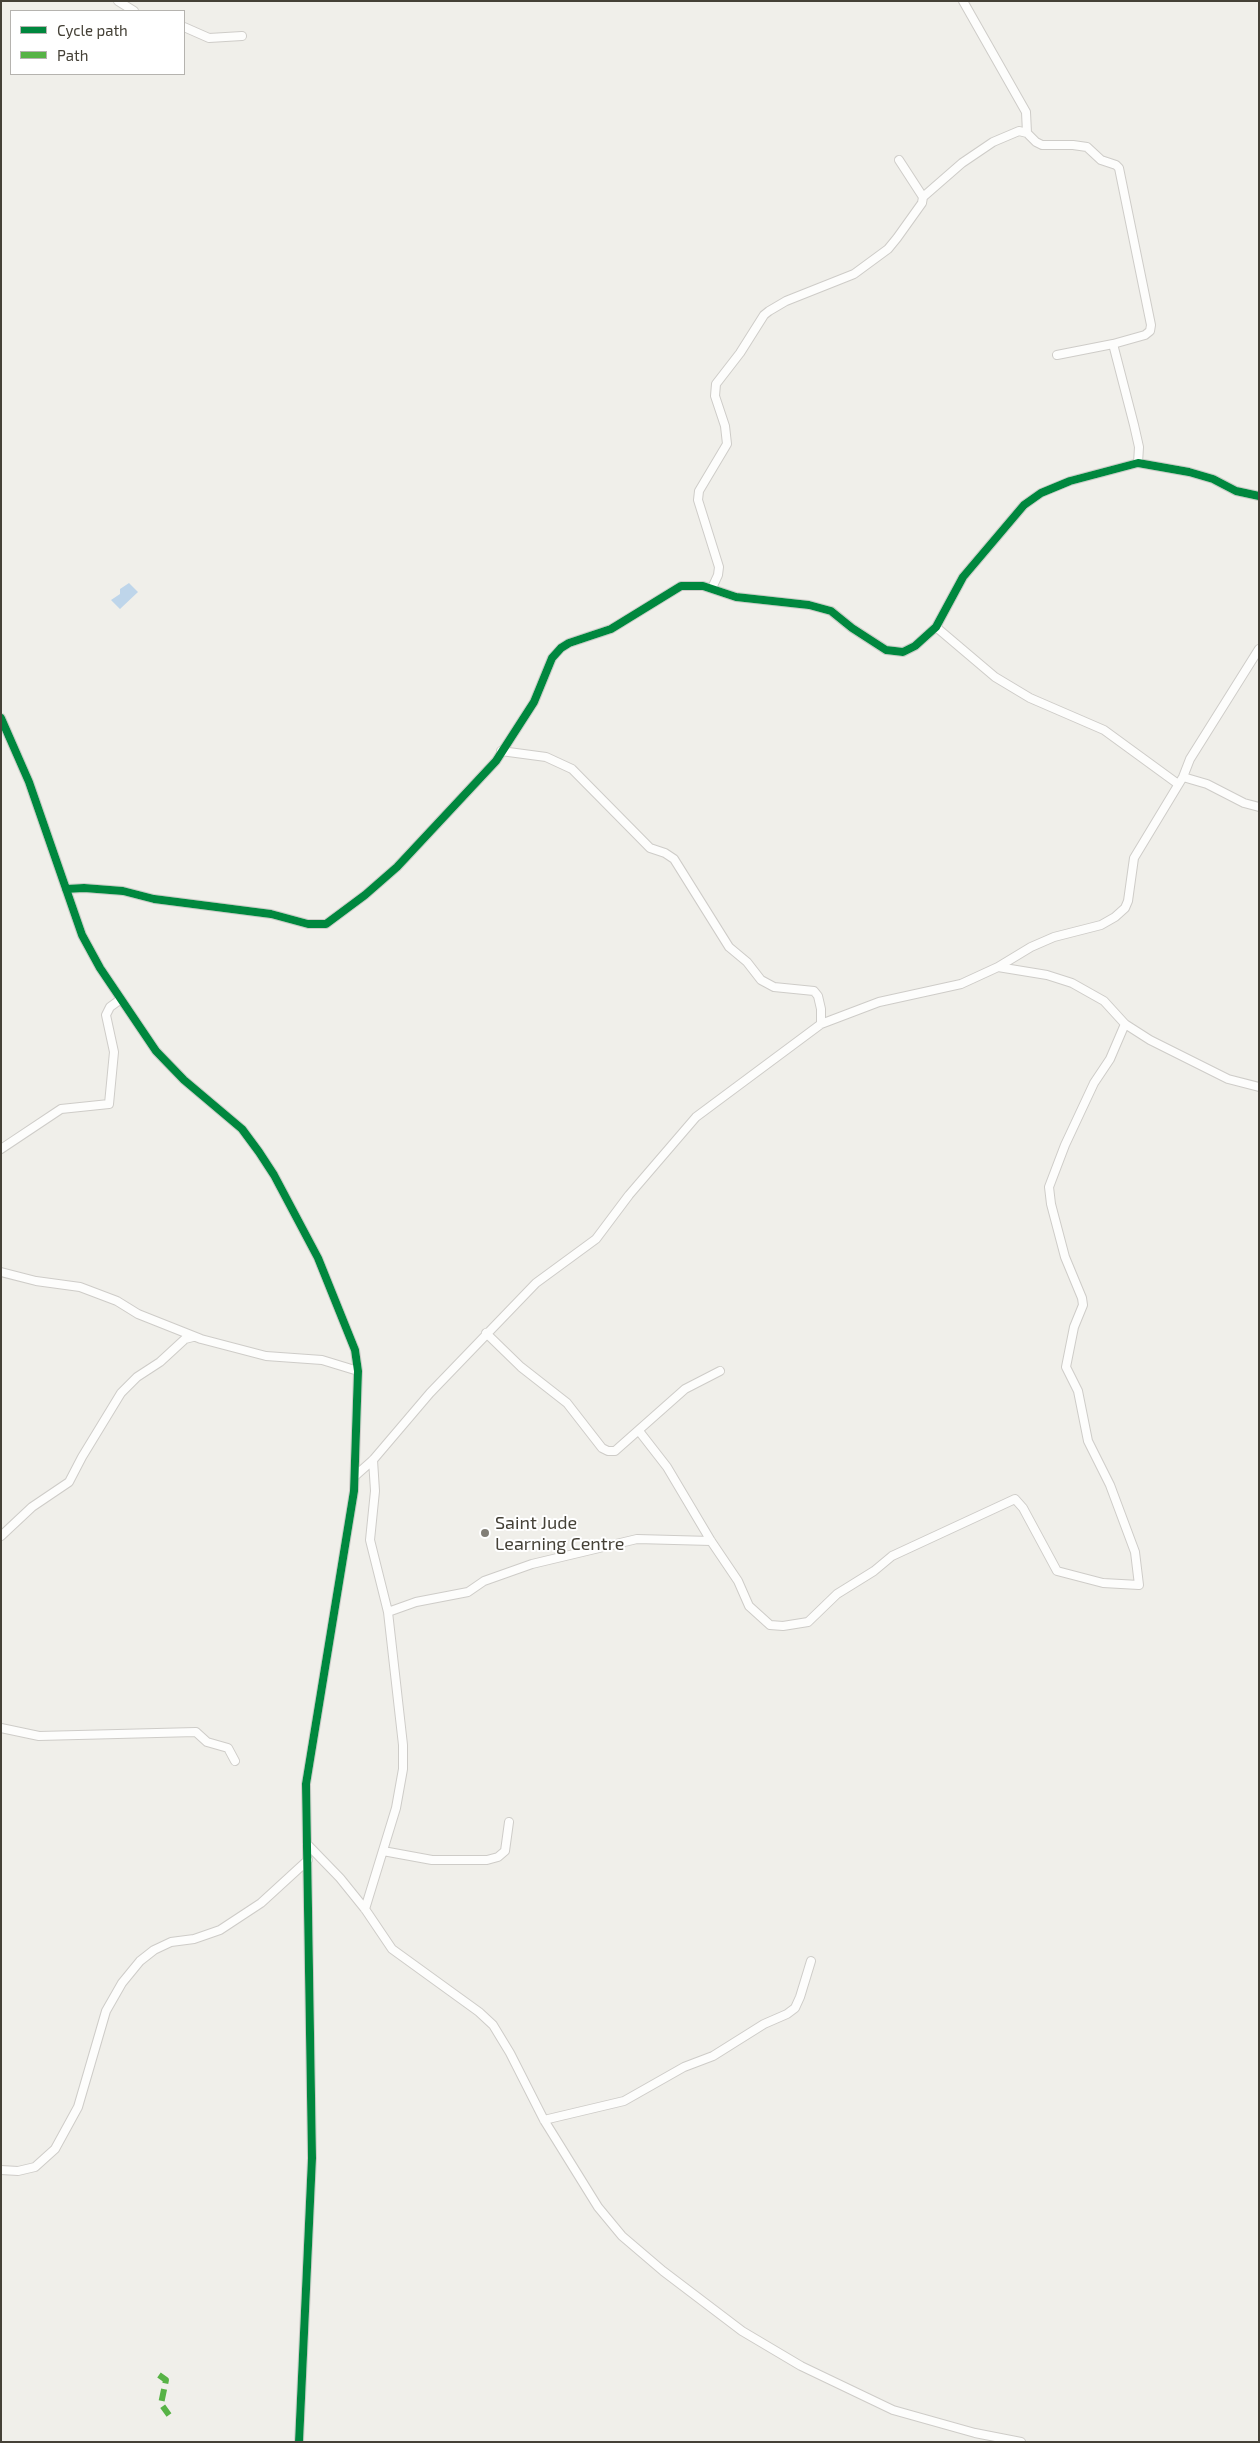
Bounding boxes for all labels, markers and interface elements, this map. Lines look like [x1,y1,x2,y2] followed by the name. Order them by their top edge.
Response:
[10,10,185,75] legend
[57,21,128,39] text: Cycle path
[57,46,88,64] text: Path
[495,1512,624,1555] place label: Saint Jude Learning Centre
[479,1527,491,1539] marker: Saint Jude Learning Centre

